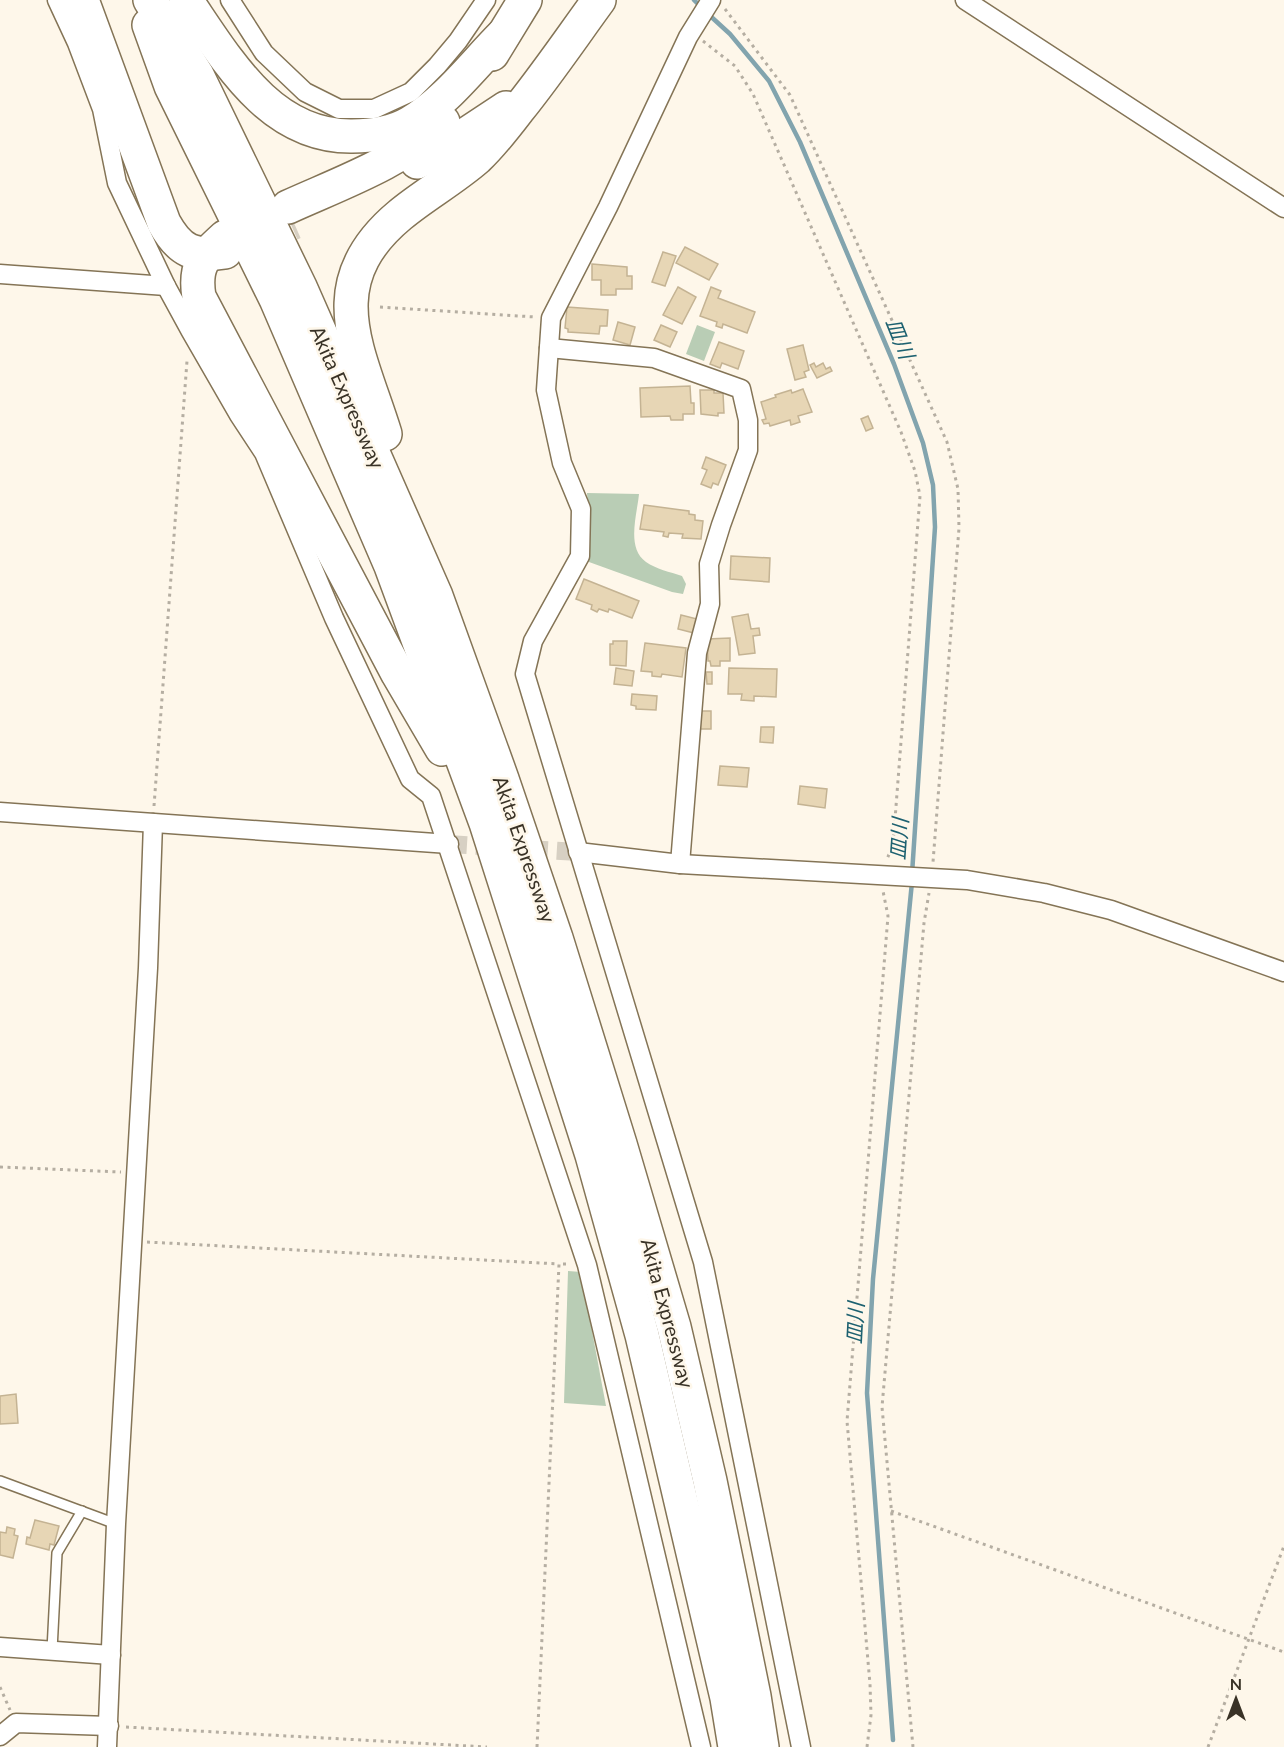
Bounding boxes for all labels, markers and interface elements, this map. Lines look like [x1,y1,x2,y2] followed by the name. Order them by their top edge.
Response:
[882,314,921,364] water label: 皿川
[306,322,391,473] street label: Akita Expressway
[489,772,562,926] street label: Akita Expressway
[884,815,912,861] water label: 皿川
[637,1236,700,1391] street label: Akita Expressway
[840,1299,868,1345] water label: 皿川
[1206,1669,1266,1729] north arrow
[1230,1674,1242,1693] text: N

